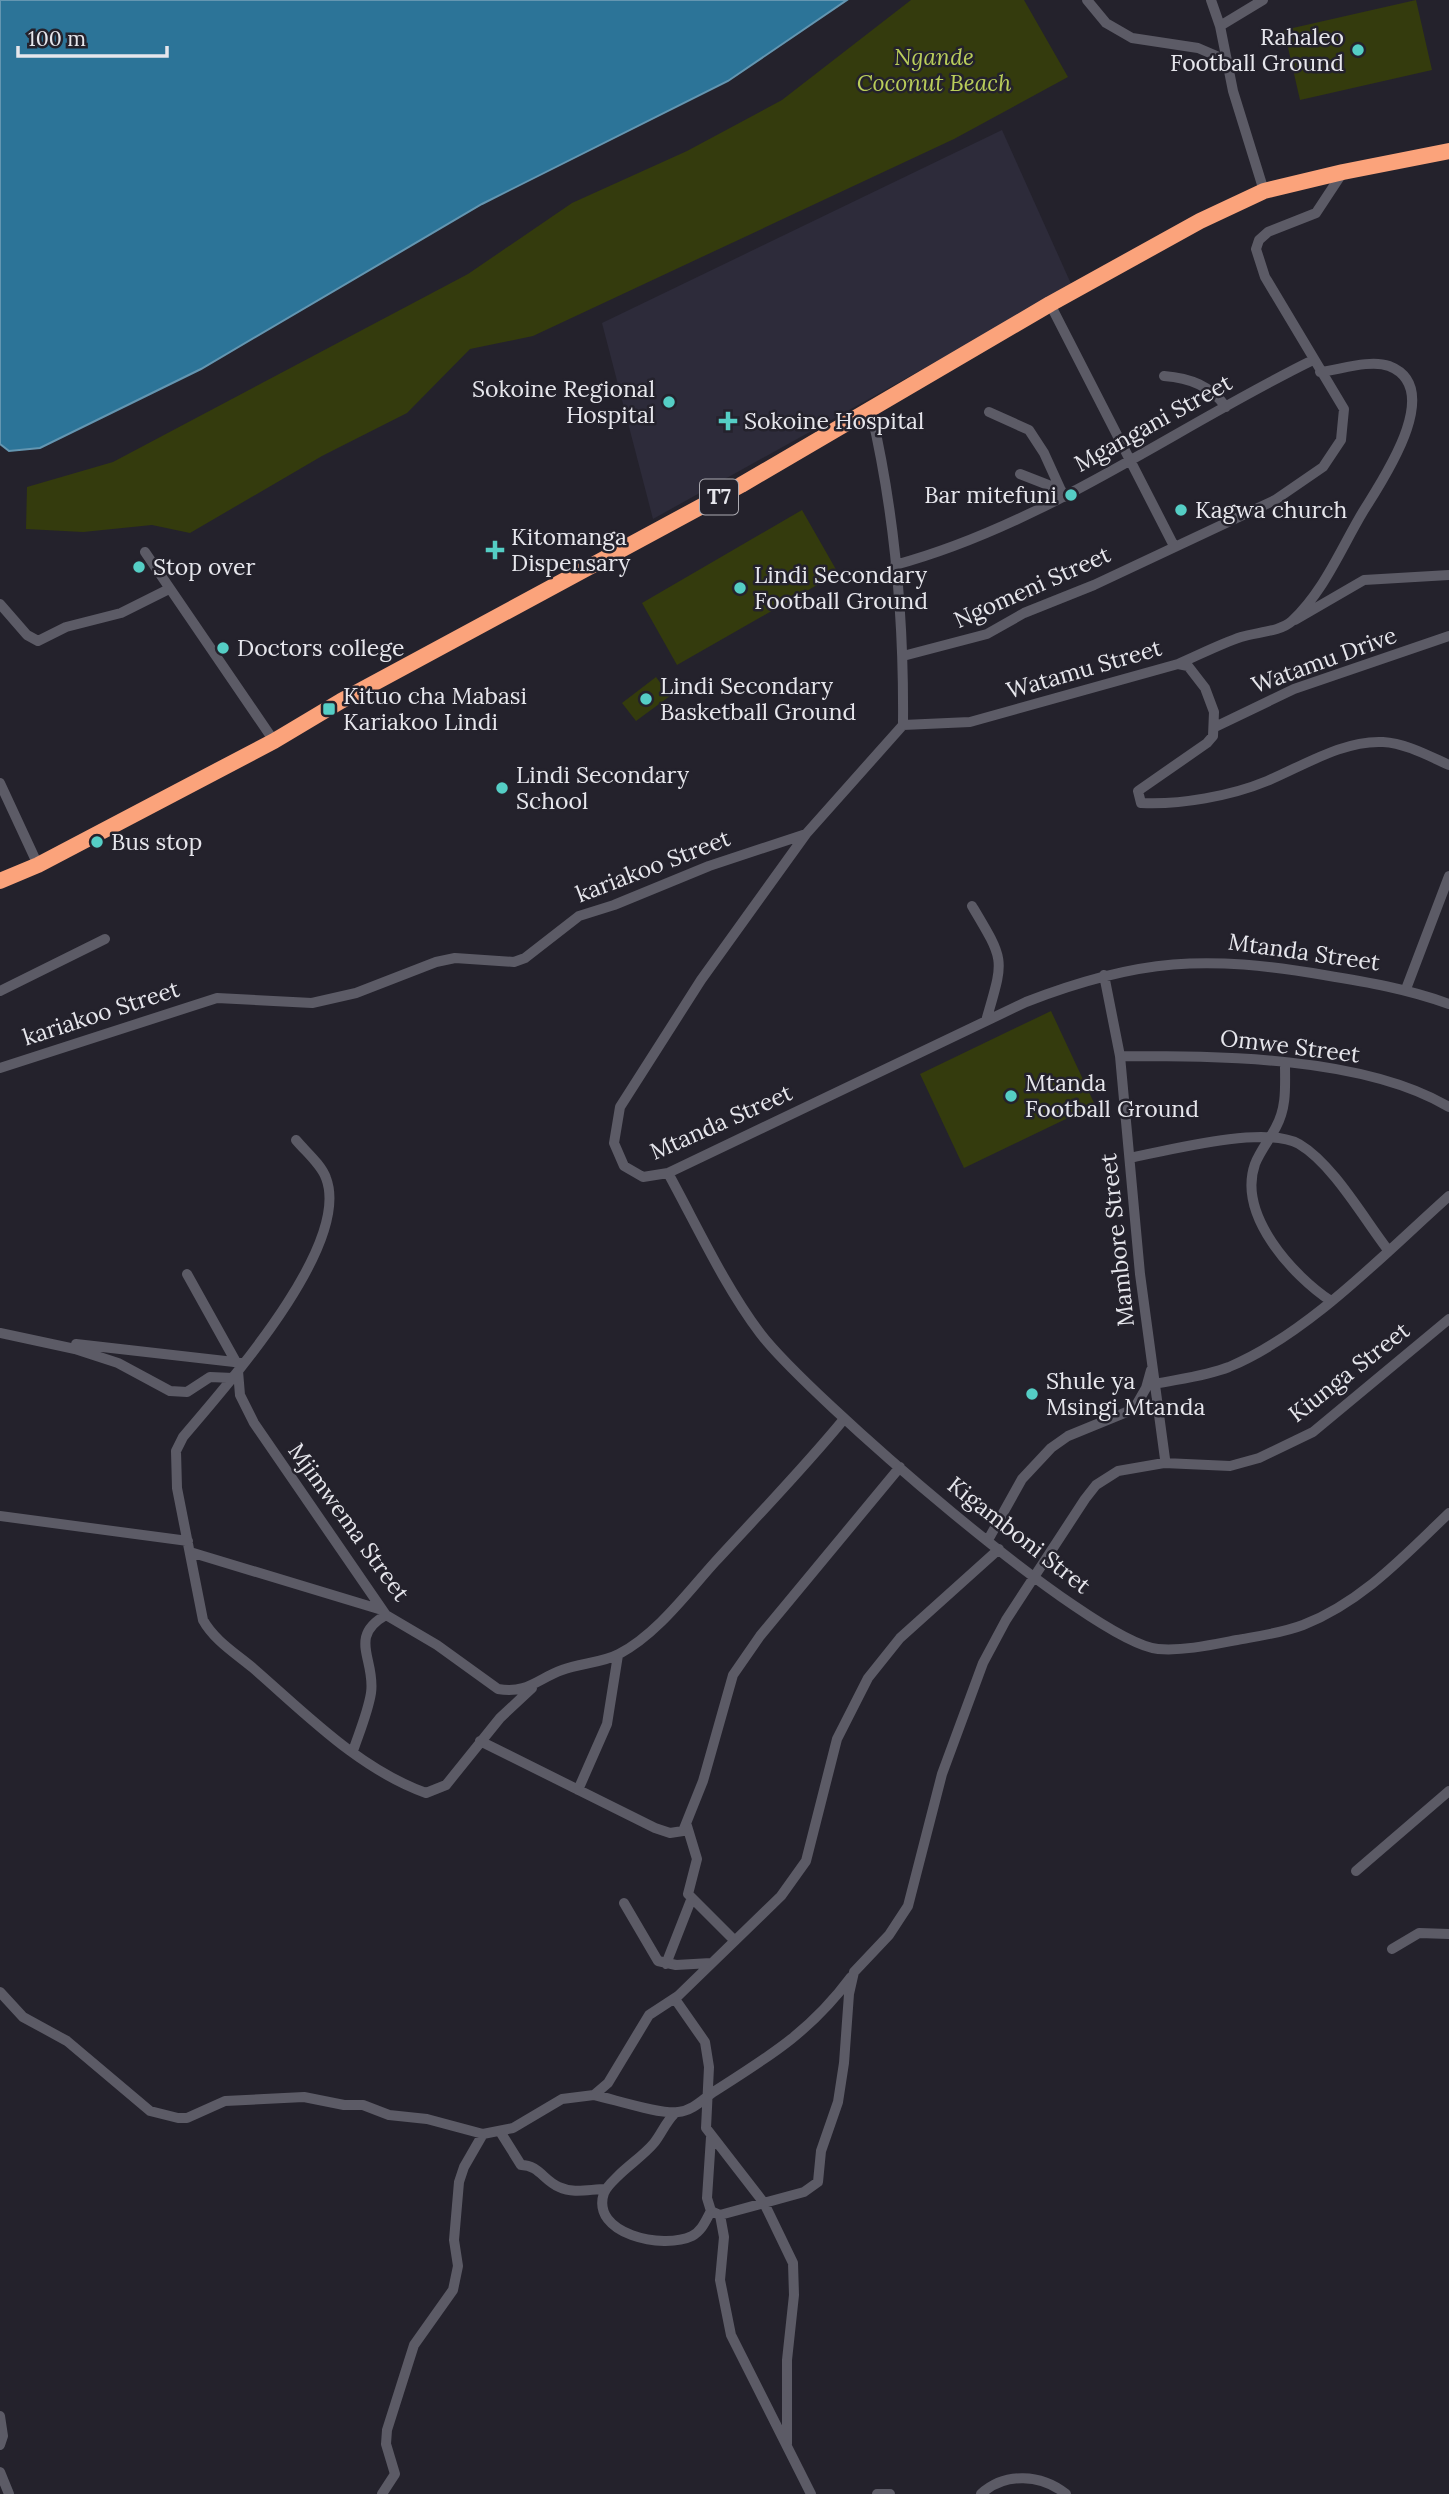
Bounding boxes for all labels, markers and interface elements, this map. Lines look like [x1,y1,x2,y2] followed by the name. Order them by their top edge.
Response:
[18,14,166,58] scale bar
[1170,22,1344,77] place label: Rahaleo Football Ground
[28,25,86,52] text: 100 m
[857,42,1011,97] park label: Ngande Coconut Beach
[1350,42,1366,58] marker: Rahaleo Football Ground
[1069,367,1237,478] street label: Mgangani Street
[472,374,655,429] place label: Sokoine Regional Hospital
[661,394,677,410] marker: Sokoine Regional Hospital
[744,406,924,435] place label: Sokoine Hospital
[718,411,738,431] marker: Sokoine Hospital
[700,480,738,514] road number: T7
[924,480,1057,509] place label: Bar mitefuni
[1063,487,1079,503] marker: Bar mitefuni
[1195,495,1347,524] place label: Kagwa church
[1173,502,1189,518] marker: Kagwa church
[511,522,631,577] place label: Kitomanga Dispensary
[949,539,1115,634] street label: Ngomeni Street
[485,540,505,560] marker: Kitomanga Dispensary
[153,552,255,581] place label: Stop over
[131,559,147,575] marker: Stop over
[754,560,928,615] place label: Lindi Secondary Football Ground
[732,580,748,596] marker: Lindi Secondary Football Ground
[1247,620,1400,699] street label: Watamu Drive
[237,633,404,662] place label: Doctors college
[1003,633,1165,705] street label: Watamu Street
[215,640,231,656] marker: Doctors college
[660,671,856,726] place label: Lindi Secondary Basketball Ground
[343,681,527,736] place label: Kituo cha Mabasi Kariakoo Lindi
[638,691,654,707] marker: Lindi Secondary Basketball Ground
[321,701,337,717] marker: Kituo cha Mabasi Kariakoo Lindi
[516,760,690,815] place label: Lindi Secondary School
[494,780,510,796] marker: Lindi Secondary School
[572,823,734,908] street label: kariakoo Street
[111,827,202,856] place label: Bus stop
[89,834,105,850] marker: Bus stop
[1226,927,1382,976] street label: Mtanda Street
[19,974,183,1051] street label: kariakoo Street
[1219,1023,1362,1068] street label: Omwe Street
[1025,1068,1199,1123] place label: Mtanda Football Ground
[645,1077,796,1166] street label: Mtanda Street
[1003,1088,1019,1104] marker: Mtanda Football Ground
[1093,1152,1140,1328] street label: Mambore Street
[1282,1315,1415,1428] street label: Kiunga Street
[1046,1366,1205,1421] place label: Shule ya Msingi Mtanda
[1024,1386,1040,1402] marker: Shule ya Msingi Mtanda
[282,1437,417,1606] street label: Mjimwema Street
[942,1470,1097,1599] street label: Kigamboni Stret

